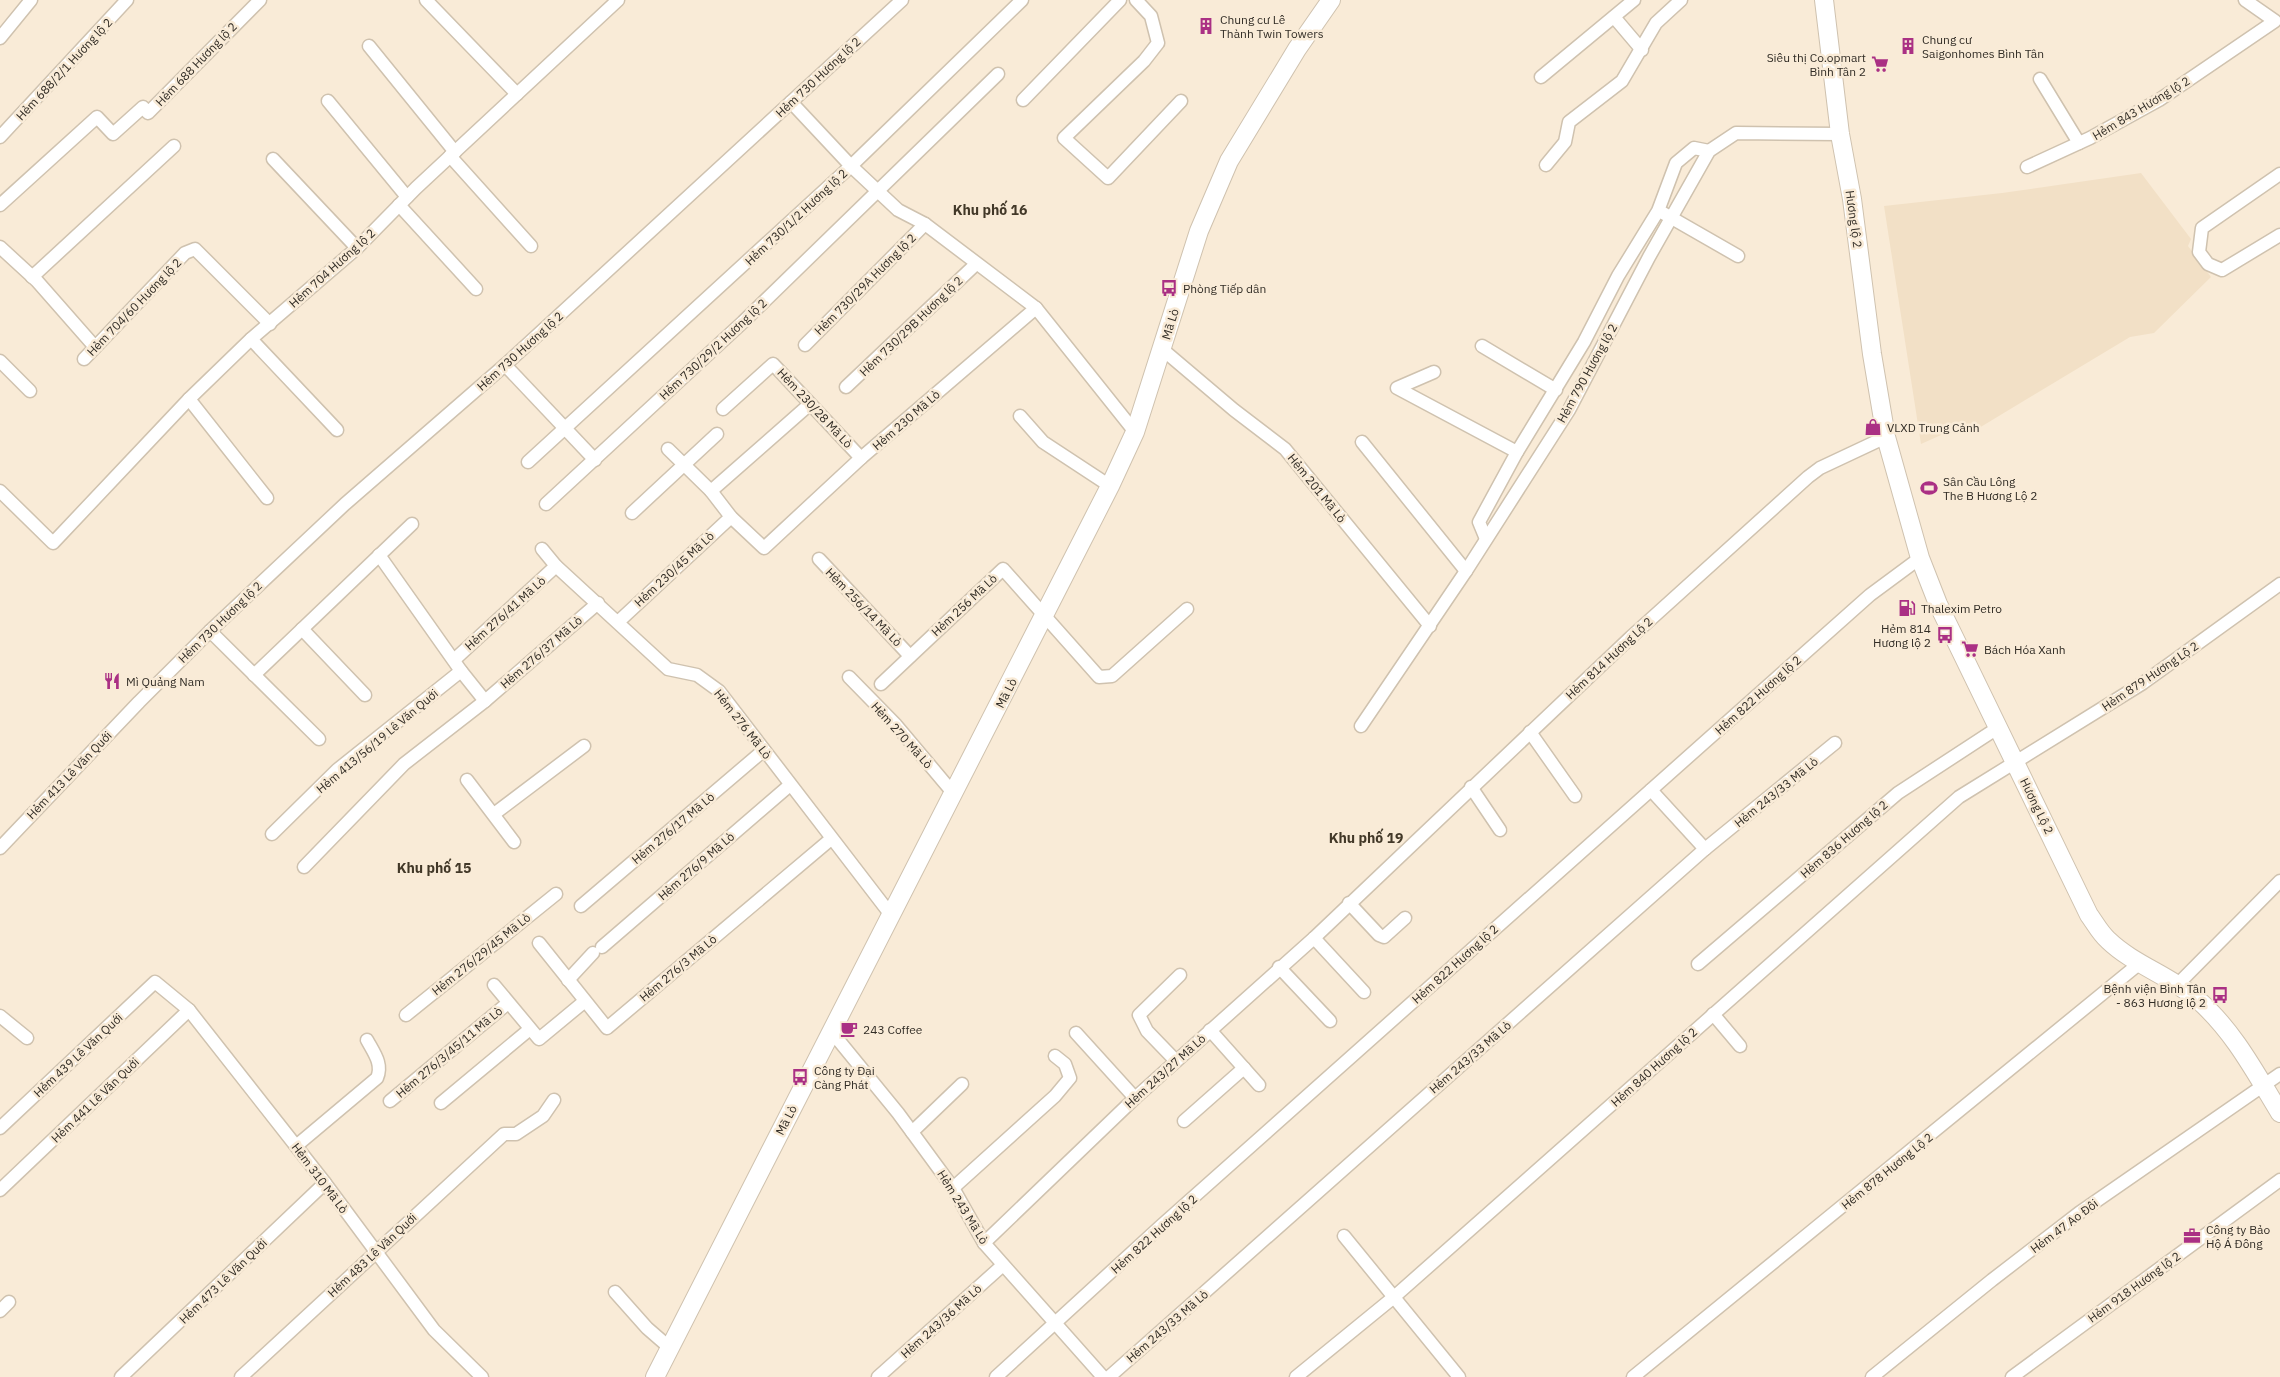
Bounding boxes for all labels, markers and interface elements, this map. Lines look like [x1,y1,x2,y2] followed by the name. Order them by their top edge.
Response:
[1220,12,1324,41] place label: Chung cư Lê Thành Twin Towers
[13,15,115,123] street label: Hẻm 688/2/1 Hương lộ 2
[1196,16,1216,36] building icon: Chung cư Lê Thành Twin Towers
[152,19,240,109] street label: Hẻm 688 Hương lộ 2
[1922,32,2044,61] place label: Chung cư Saigonhomes Bình Tân
[772,34,864,120] street label: Hẻm 730 Hương lộ 2
[1898,36,1918,56] building icon: Chung cư Saigonhomes Bình Tân
[1767,50,1866,79] place label: Siêu thị Co.opmart Bình Tân 2
[1870,54,1890,74] supermarket icon: Siêu thị Co.opmart Bình Tân 2
[2090,73,2192,143] street label: Hẻm 843 Hương lộ 2
[742,166,850,268] street label: Hẻm 730/1/2 Hương lộ 2
[1843,189,1865,249] street label: Hương lộ 2
[953,200,1027,219] district label: Khu phố 16
[286,225,378,311] street label: Hẻm 704 Hương lộ 2
[811,230,919,338] street label: Hẻm 730/29A Hương lộ 2
[84,255,184,359] street label: Hẻm 704/60 Hương lộ 2
[856,273,966,379] street label: Hẻm 730/29B Hương lộ 2
[1159,278,1179,298] bus stop icon: Phòng Tiếp dân
[1183,281,1266,296] place label: Phòng Tiếp dân
[656,295,770,403] street label: Hẻm 730/29/2 Hương lộ 2
[1158,306,1182,341] street label: Mã Lò
[474,308,566,394] street label: Hẻm 730 Hương lộ 2
[1554,321,1620,425] street label: Hẻm 790 Hương lộ 2
[774,365,856,451] street label: Hẻm 230/28 Mã Lò
[869,386,943,453] street label: Hẻm 230 Mã Lò
[1863,417,1883,437] shop icon: VLXD Trung Cảnh
[1887,420,1980,435] place label: VLXD Trung Cảnh
[1285,450,1350,526] street label: Hẻm 201 Mã Lò
[1943,474,2037,503] place label: Sân Cầu Lông The B Hương Lộ 2
[1919,478,1939,498] sports icon: Sân Cầu Lông The B Hương Lộ 2
[631,528,717,610] street label: Hẻm 230/45 Mã Lò
[823,565,906,650] street label: Hẻm 256/14 Mã Lò
[928,571,1000,639] street label: Hẻm 256 Mã Lò
[462,573,549,653] street label: Hẻm 276/41 Mã Lò
[175,578,265,666] street label: Hẻm 730 Hương lộ 2
[1897,598,1917,618] fuel station icon: Thalexim Petro
[1921,601,2002,616] place label: Thalexim Petro
[497,612,585,692] street label: Hẻm 276/37 Mã Lò
[1562,614,1656,702] street label: Hẻm 814 Hương Lộ 2
[1873,621,1931,650] place label: Hẻm 814 Hương lộ 2
[1935,625,1955,645] bus stop icon: Hẻm 814 Hương lộ 2
[2099,638,2201,714] street label: Hẻm 879 Hương Lộ 2
[1960,639,1980,659] supermarket icon: Bách Hóa Xanh
[1984,642,2066,657] place label: Bách Hóa Xanh
[1712,652,1804,738] street label: Hẻm 822 Hương lộ 2
[102,671,122,691] restaurant icon: Mì Quảng Nam
[126,674,205,689] place label: Mì Quảng Nam
[992,675,1020,710] street label: Mã Lò
[313,686,441,796] street label: Hẻm 413/56/19 Lê Văn Quới
[711,686,775,762] street label: Hẻm 276 Mã Lò
[868,699,936,772] street label: Hẻm 270 Mã Lò
[23,728,115,822] street label: Hẻm 413 Lê Văn Quới
[1731,753,1821,830] street label: Hẻm 243/33 Mã Lò
[2017,775,2057,837] street label: Hương Lộ 2
[629,789,718,867] street label: Hẻm 276/17 Mã Lò
[1797,797,1891,881] street label: Hẻm 836 Hương lộ 2
[1329,828,1403,847] district label: Khu phố 19
[655,829,737,903] street label: Hẻm 276/9 Mã Lò
[397,858,471,877] district label: Khu phố 15
[429,909,533,998] street label: Hẻm 276/29/45 Mã Lò
[1409,921,1501,1007] street label: Hẻm 822 Hương lộ 2
[636,931,720,1005] street label: Hẻm 276/3 Mã Lò
[2103,981,2206,1010] place label: Bệnh viện Bình Tân - 863 Hương lộ 2
[2210,985,2230,1005] bus stop icon: Bệnh viện Bình Tân - 863 Hương lộ 2
[393,1003,505,1101] street label: Hẻm 276/3/45/11 Mã Lò
[30,1010,126,1100] street label: Hẻm 439 Lê Văn Quới
[1426,1017,1514,1097] street label: Hẻm 243/33 Mã Lò
[839,1019,859,1039] cafe icon: 243 Coffee
[863,1022,923,1037] place label: 243 Coffee
[1608,1024,1700,1110] street label: Hẻm 840 Hương lộ 2
[1122,1031,1209,1111] street label: Hẻm 243/27 Mã Lò
[48,1054,142,1146] street label: Hẻm 441 Lê Văn Quới
[814,1063,875,1092] place label: Công ty Đại Càng Phát
[790,1067,810,1087] bus stop icon: Công ty Đại Càng Phát
[772,1102,800,1137] street label: Mã Lò
[1838,1129,1936,1213] street label: Hẻm 878 Hương Lộ 2
[289,1140,352,1216] street label: Hẻm 310 Mã Lò
[934,1167,992,1247] street label: Hẻm 243 Mã Lò
[1108,1191,1200,1277] street label: Hẻm 822 Hương lộ 2
[2027,1196,2101,1256] street label: Hẻm 47 Ao Đôi
[324,1210,420,1300] street label: Hẻm 483 Lê Văn Quới
[2206,1222,2270,1251] place label: Công ty Bảo Hộ Á Đông
[2182,1226,2202,1246] office icon: Công ty Bảo Hộ Á Đông
[176,1235,270,1327] street label: Hẻm 473 Lê Văn Quới
[2085,1248,2183,1326] street label: Hẻm 918 Hương lộ 2
[898,1281,985,1361] street label: Hẻm 243/36 Mã Lò
[1123,1286,1211,1366] street label: Hẻm 243/33 Mã Lò

